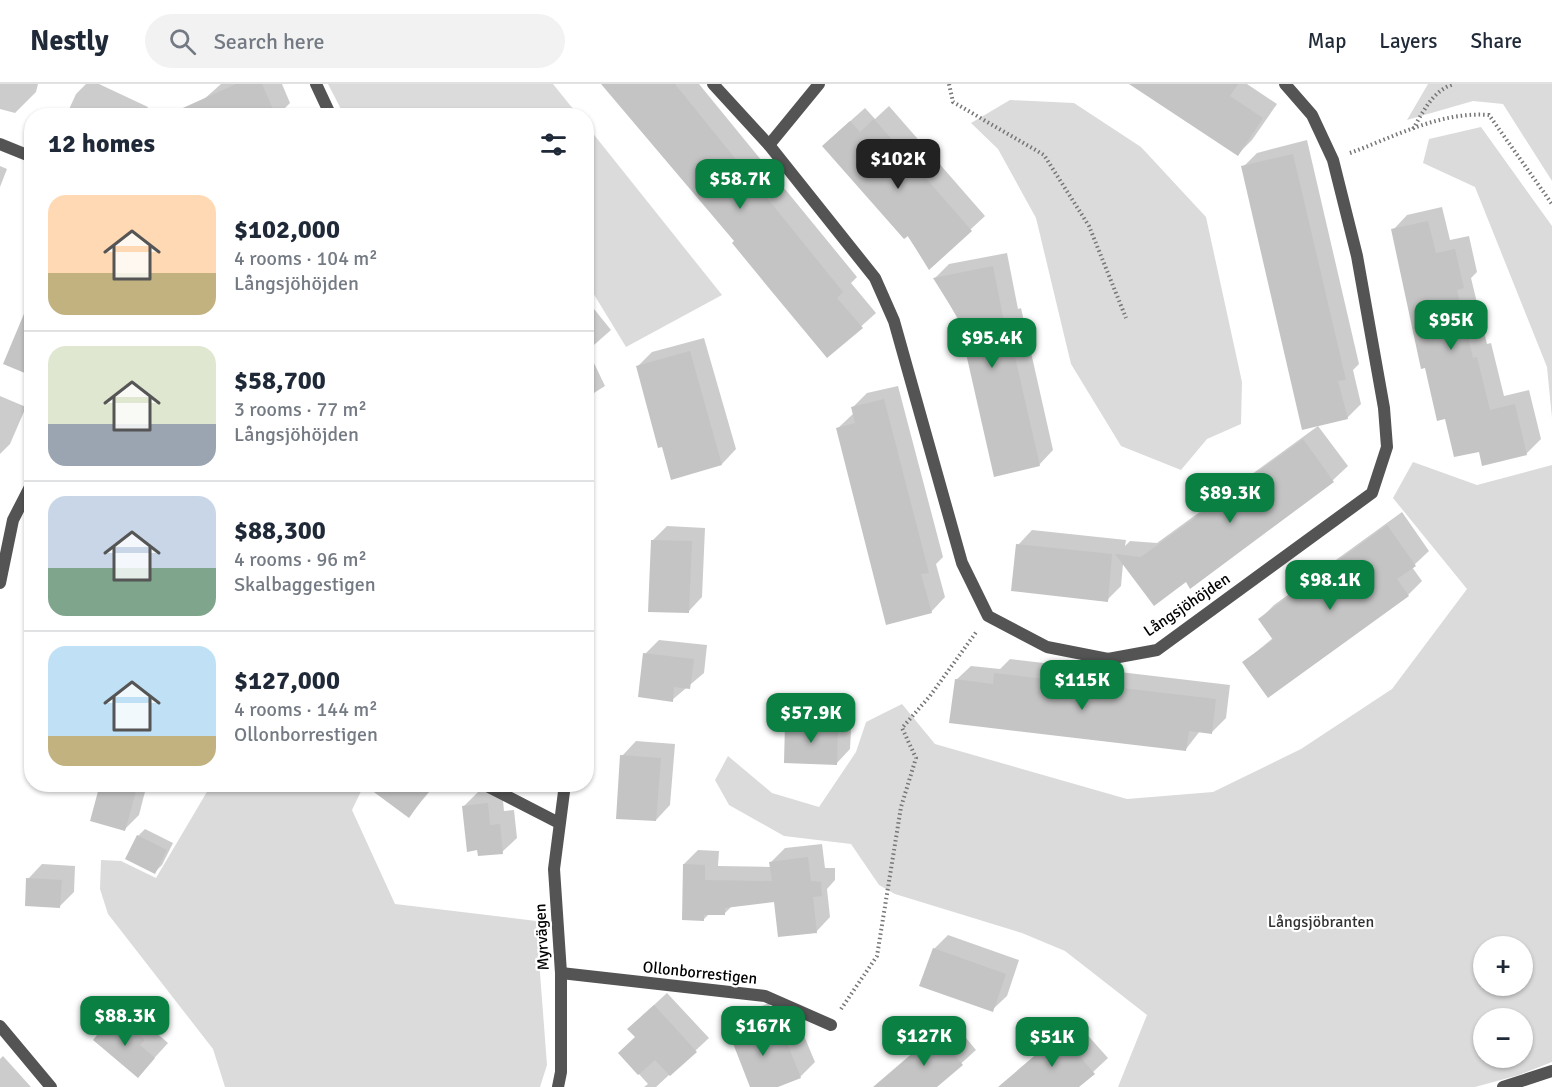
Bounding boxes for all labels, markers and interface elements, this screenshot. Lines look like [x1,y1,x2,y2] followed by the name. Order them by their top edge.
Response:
[145,14,565,68] search box
[30,24,109,58] text: Nestly
[166,25,199,58] icon: search
[214,28,325,55] text: Search here
[1308,28,1346,54] text: Map
[1379,28,1437,54] text: Layers
[1470,28,1522,54] text: Share
[48,128,155,160] text: 12 homes
[537,128,570,161] icon: filters
[856,139,940,190] pin: $102K
[870,146,926,171] text: $102K
[691,159,789,210] pin: $58.7K
[709,166,771,191] text: $58.7K
[234,214,340,246] text: $102,000
[96,219,168,291] icon: home
[234,246,378,271] text: 4 rooms · 104 m²
[234,271,359,296] text: Långsjöhöjden
[1415,300,1487,351] pin: $95K
[1429,307,1473,332] text: $95K
[943,318,1041,369] pin: $95.4K
[961,325,1023,350] text: $95.4K
[234,365,326,397] text: $58,700
[96,370,168,442] icon: home
[234,397,367,422] text: 3 rooms · 77 m²
[234,422,359,447] text: Långsjöhöjden
[1181,473,1279,524] pin: $89.3K
[1199,480,1261,505] text: $89.3K
[234,515,326,547] text: $88,300
[96,520,168,592] icon: home
[234,547,367,572] text: 4 rooms · 96 m²
[1281,560,1379,611] pin: $98.1K
[1299,567,1361,592] text: $98.1K
[1140,569,1234,641] street label: Långsjöhöjden
[234,572,376,597] text: Skalbaggestigen
[1040,660,1124,711] pin: $115K
[234,665,340,697] text: $127,000
[1054,667,1110,692] text: $115K
[96,670,168,742] icon: home
[762,693,860,744] pin: $57.9K
[234,697,378,722] text: 4 rooms · 144 m²
[780,700,842,725] text: $57.9K
[234,722,378,747] text: Ollonborrestigen
[530,903,554,971] street label: Myrvägen
[1268,912,1374,932] park label: Långsjöbranten
[1473,936,1533,1068] map controls
[1473,936,1533,996] button: +
[642,957,758,989] street label: Ollonborrestigen
[76,996,174,1047] pin: $88.3K
[94,1003,156,1028] text: $88.3K
[721,1006,805,1057] pin: $167K
[1473,1008,1533,1068] button: −
[735,1013,791,1038] text: $167K
[882,1016,966,1067] pin: $127K
[1016,1017,1088,1068] pin: $51K
[896,1023,952,1048] text: $127K
[1030,1024,1074,1049] text: $51K

